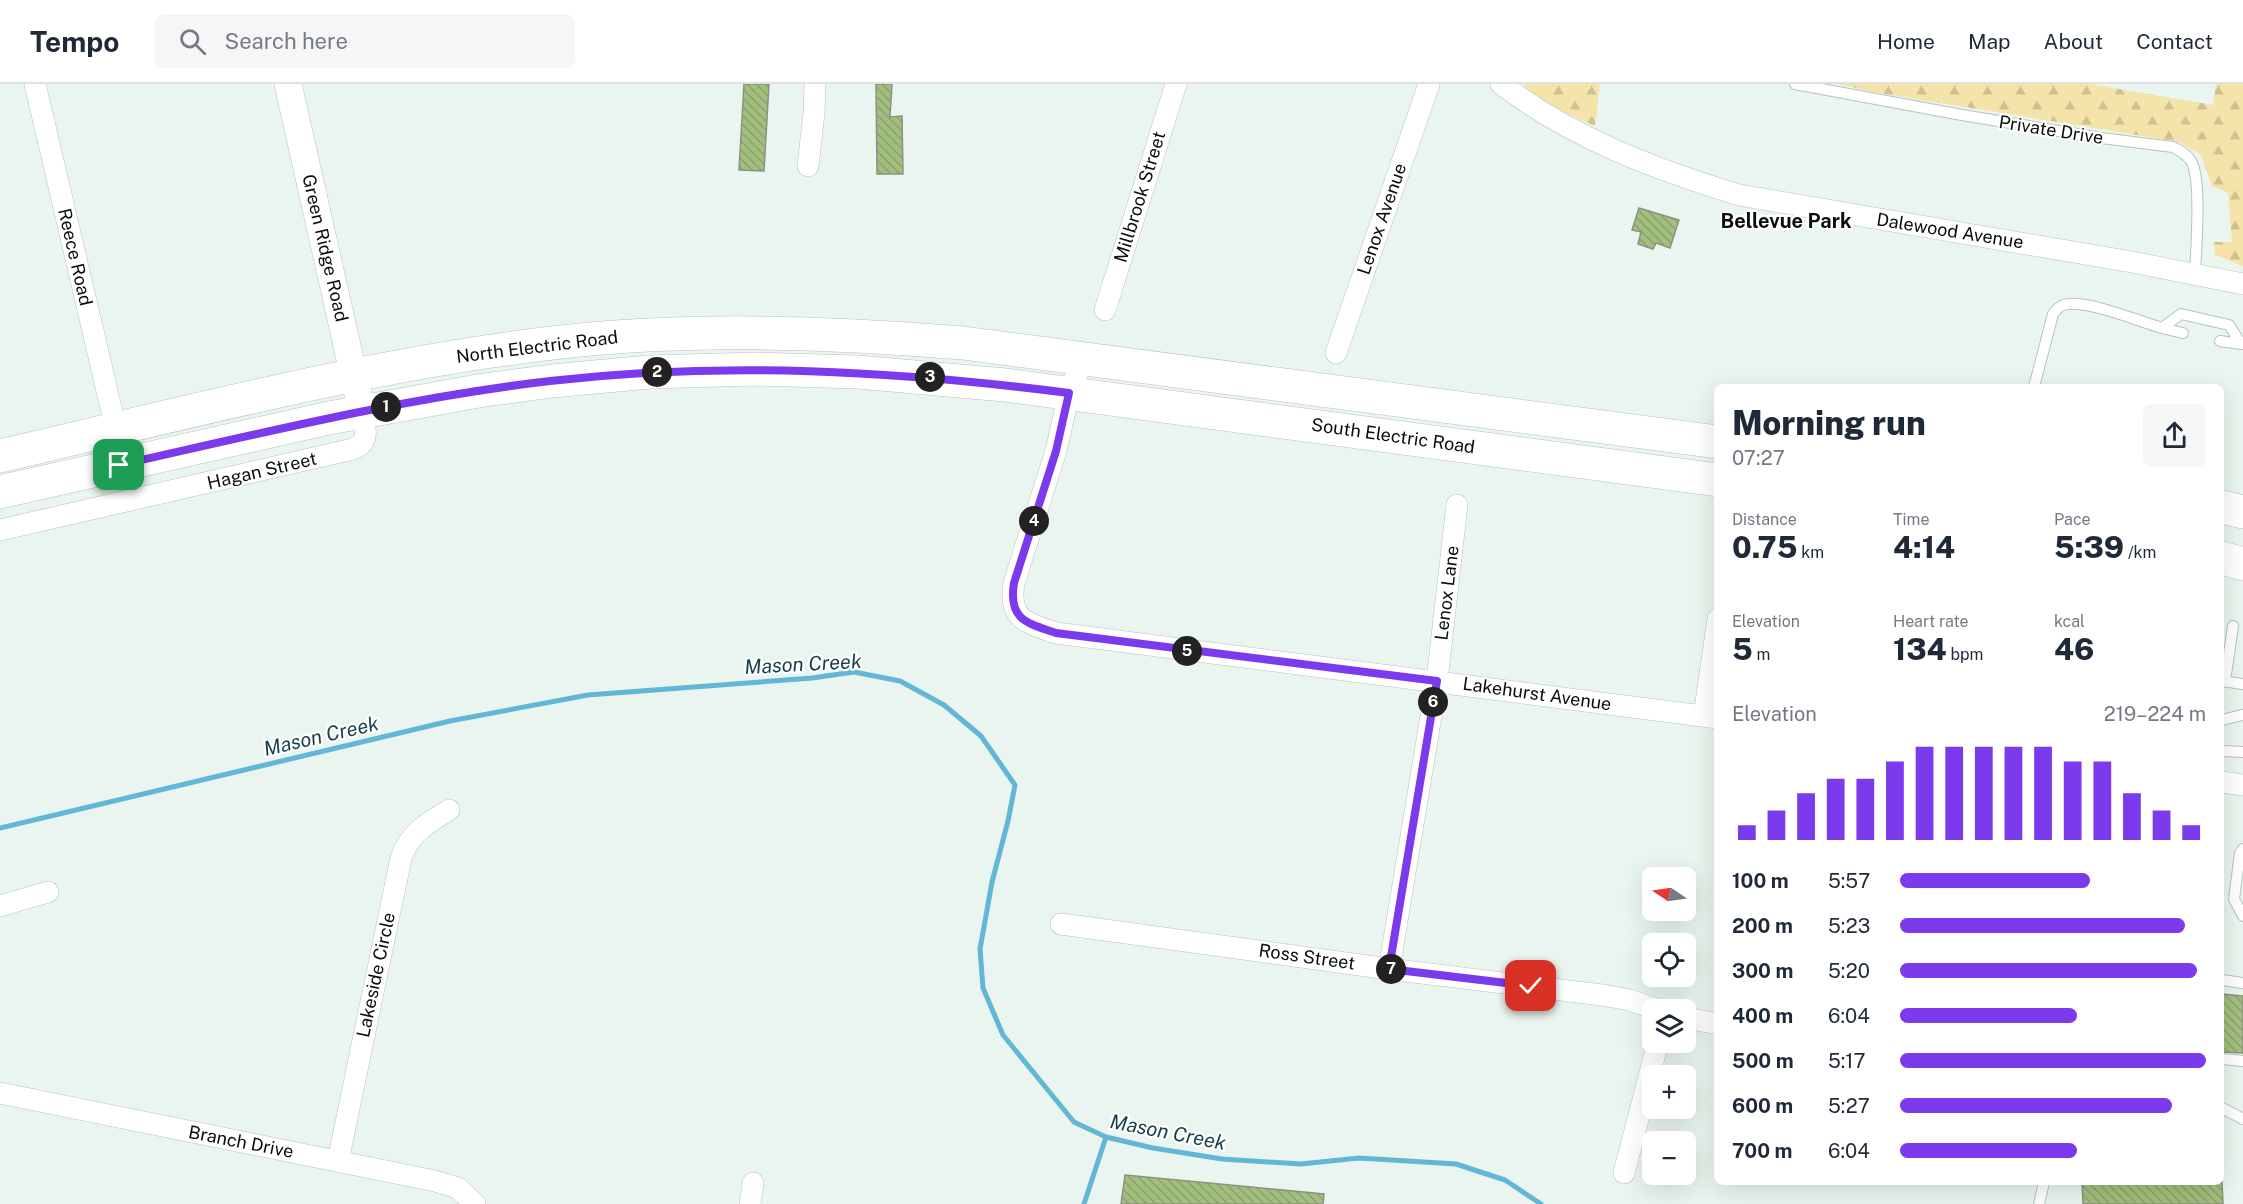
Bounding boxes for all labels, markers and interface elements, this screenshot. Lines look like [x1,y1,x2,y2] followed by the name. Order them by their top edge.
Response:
[155,14,575,68] search box
[30,25,119,58] text: Tempo
[176,25,209,58] icon: search
[224,28,348,54] text: Search here
[1877,29,1935,54] text: Home
[1968,29,2011,54] text: Map
[2044,29,2103,54] text: About
[2136,29,2213,54] text: Contact
[1997,111,2105,148] street label: Private Drive
[1110,129,1169,265] street label: Millbrook Street
[1353,160,1410,277] street label: Lenox Avenue
[298,172,353,324] street label: Green Ridge Road
[54,206,97,308] street label: Reece Road
[1720,209,1852,233] district label: Bellevue Park
[1875,209,2025,253] street label: Dalewood Avenue
[455,326,619,367] street label: North Electric Road
[642,357,672,387] pin: 2
[652,362,662,381] text: 2
[915,362,945,392] pin: 3
[925,367,935,386] text: 3
[371,392,401,422] pin: 1
[383,397,389,416] text: 1
[1732,404,1926,442] text: Morning run
[2143,404,2206,467] button: share
[1310,414,1476,457] street label: South Electric Road
[93,439,144,490] pin
[1732,446,1785,470] text: 07:27
[102,448,135,481] icon: arrive
[205,448,319,493] street label: Hagan Street
[1019,506,1049,536] pin: 4
[1732,510,1797,529] text: Distance
[1893,510,1929,529] text: Time
[2054,510,2091,529] text: Pace
[1029,511,1039,530] text: 4
[1732,529,1797,565] text: 0.75
[1893,529,1955,565] text: 4:14
[2054,529,2124,565] text: 5:39
[1797,543,1824,562] text: km
[2124,543,2156,562] text: /km
[1430,544,1463,642] street label: Lenox Lane
[1732,612,1800,631] text: Elevation
[1893,612,1969,631] text: Heart rate
[2054,612,2085,631] text: kcal
[1732,631,1753,667] text: 5
[1893,631,1947,667] text: 134
[2054,631,2094,667] text: 46
[1172,636,1202,666] pin: 5
[1182,641,1192,660] text: 5
[1753,645,1770,664] text: m
[1947,645,1983,664] text: bpm
[744,649,862,679] water label: Mason Creek
[1461,673,1613,714] street label: Lakehurst Avenue
[1418,687,1448,717] pin: 6
[1428,692,1438,711] text: 6
[1732,702,1817,726] text: Elevation
[2104,702,2206,726] text: 219–224 m
[261,711,381,761] water label: Mason Creek
[1642,867,1696,921] north arrow
[1642,867,1696,1185] map controls
[1732,869,1789,893] text: 100 m
[1828,869,1870,893] text: 5:57
[352,910,399,1039] street label: Lakeside Circle
[1732,914,1793,938] text: 200 m
[1828,914,1870,938] text: 5:23
[1642,933,1696,987] button: locate
[1258,939,1357,974] street label: Ross Street
[1376,954,1406,984] pin: 7
[1386,959,1396,978] text: 7
[1732,959,1793,983] text: 300 m
[1828,959,1870,983] text: 5:20
[1505,960,1556,1011] pin
[1514,969,1547,1002] icon: check
[1642,999,1696,1053] button: layers
[1732,1004,1793,1028] text: 400 m
[1828,1004,1870,1028] text: 6:04
[1732,1049,1794,1073] text: 500 m
[1828,1049,1865,1073] text: 5:17
[1642,1065,1696,1119] button: +
[1732,1094,1793,1118] text: 600 m
[1828,1094,1870,1118] text: 5:27
[1108,1109,1228,1155] water label: Mason Creek
[187,1121,295,1162] street label: Branch Drive
[1642,1131,1696,1185] button: −
[1732,1139,1792,1163] text: 700 m
[1828,1139,1870,1163] text: 6:04

